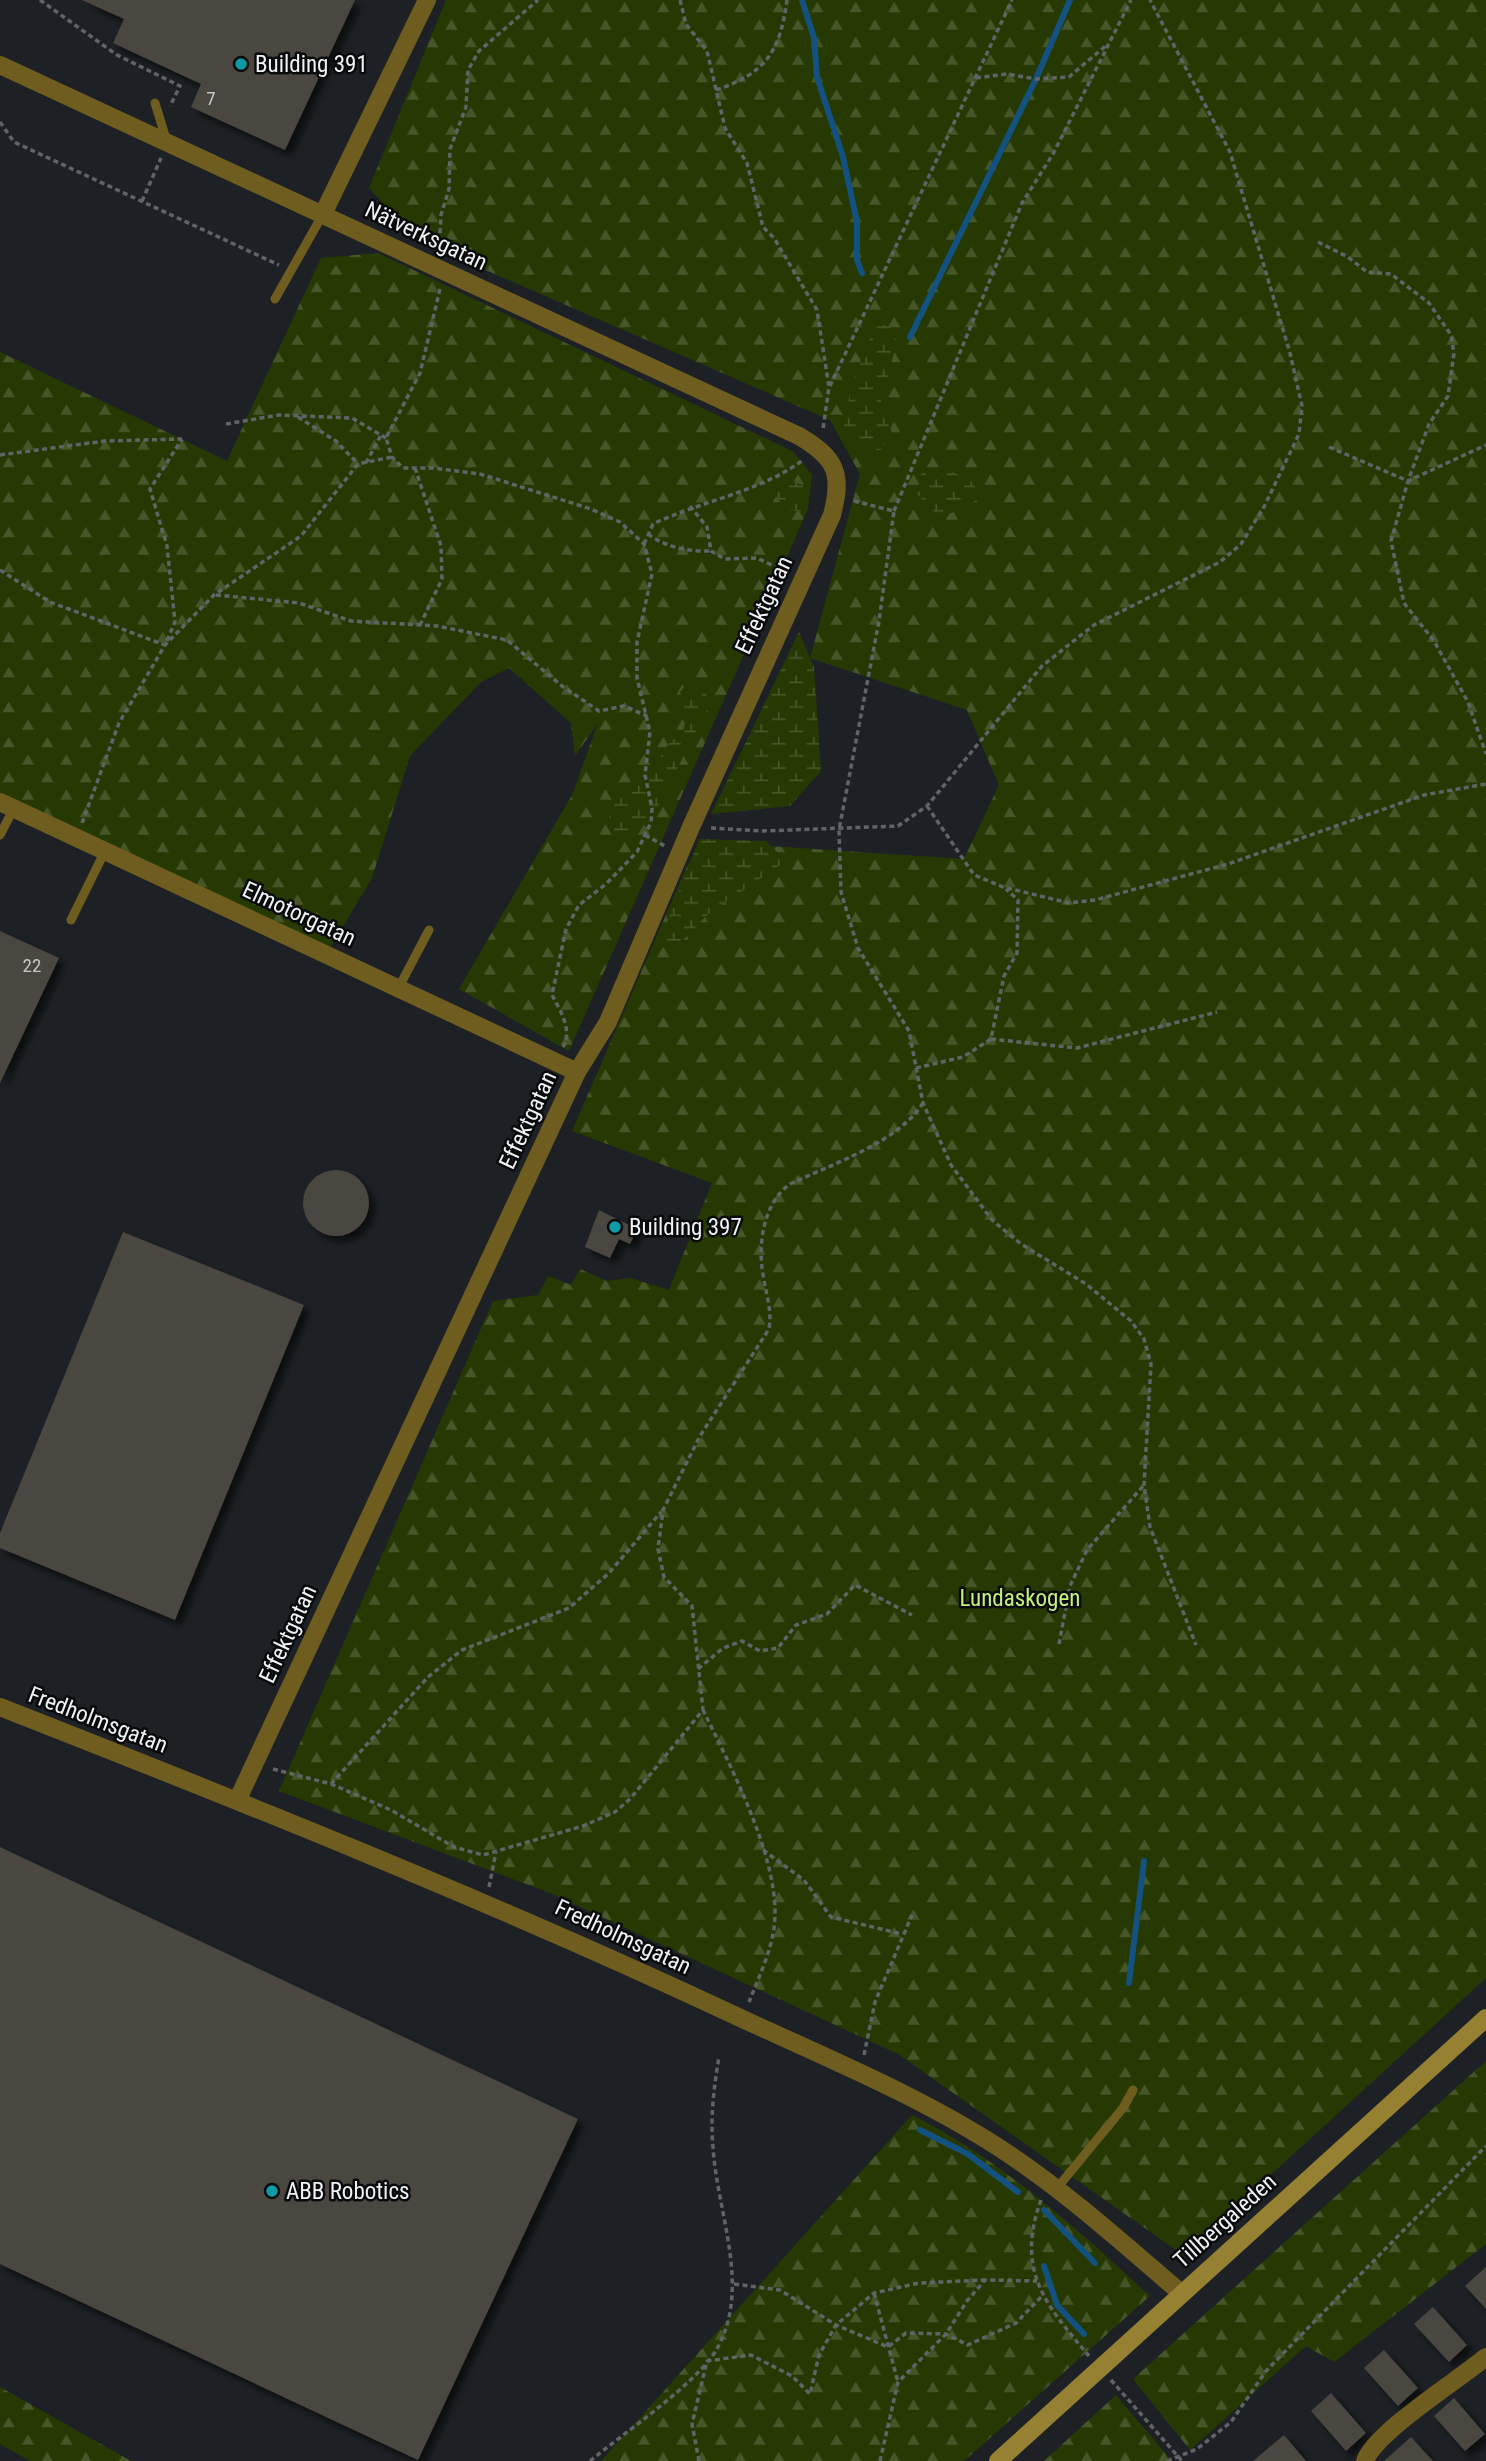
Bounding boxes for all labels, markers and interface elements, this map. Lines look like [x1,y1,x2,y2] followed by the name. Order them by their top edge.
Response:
[255,51,368,78] place label: Building 391
[233,56,249,72] marker: Building 391
[206,87,216,110] house number: 7
[361,196,491,276] street label: Nätverksgatan
[730,552,798,658] street label: Effektgatan
[238,876,360,952] street label: Elmotorgatan
[23,954,41,977] house number: 22
[494,1067,562,1173] street label: Effektgatan
[629,1214,742,1241] place label: Building 397
[607,1219,623,1235] marker: Building 397
[254,1581,322,1687] street label: Effektgatan
[960,1585,1080,1612] park label: Lundaskogen
[25,1681,171,1759] street label: Fredholmsgatan
[551,1894,695,1980] street label: Fredholmsgatan
[1168,2168,1282,2274] street label: Tillbergaleden
[286,2178,410,2205] place label: ABB Robotics
[264,2183,280,2199] marker: ABB Robotics

